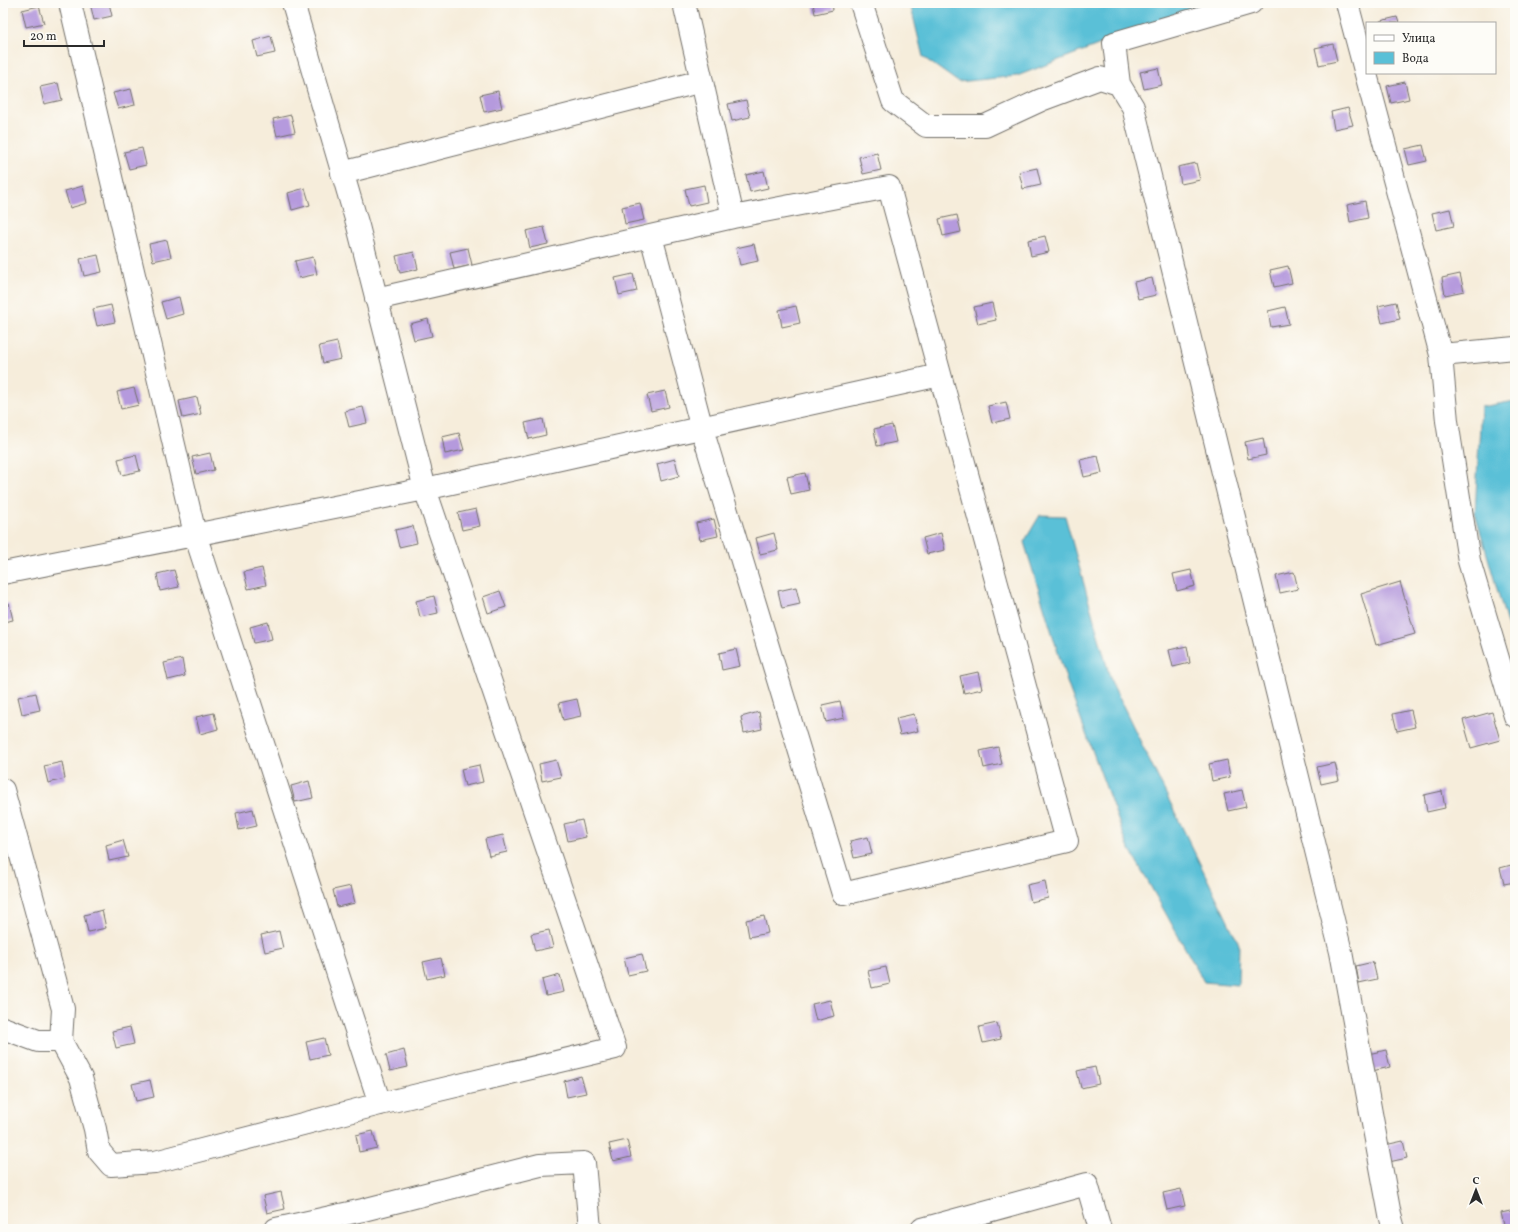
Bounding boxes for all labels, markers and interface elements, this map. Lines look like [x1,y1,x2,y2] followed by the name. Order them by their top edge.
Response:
[24,22,104,48] scale bar
[1366,22,1496,74] legend
[30,29,57,45] text: 20 m
[1402,31,1435,47] text: Улица
[1402,51,1429,67] text: Вода
[1456,1170,1496,1210] north arrow
[1472,1174,1480,1189] text: С

